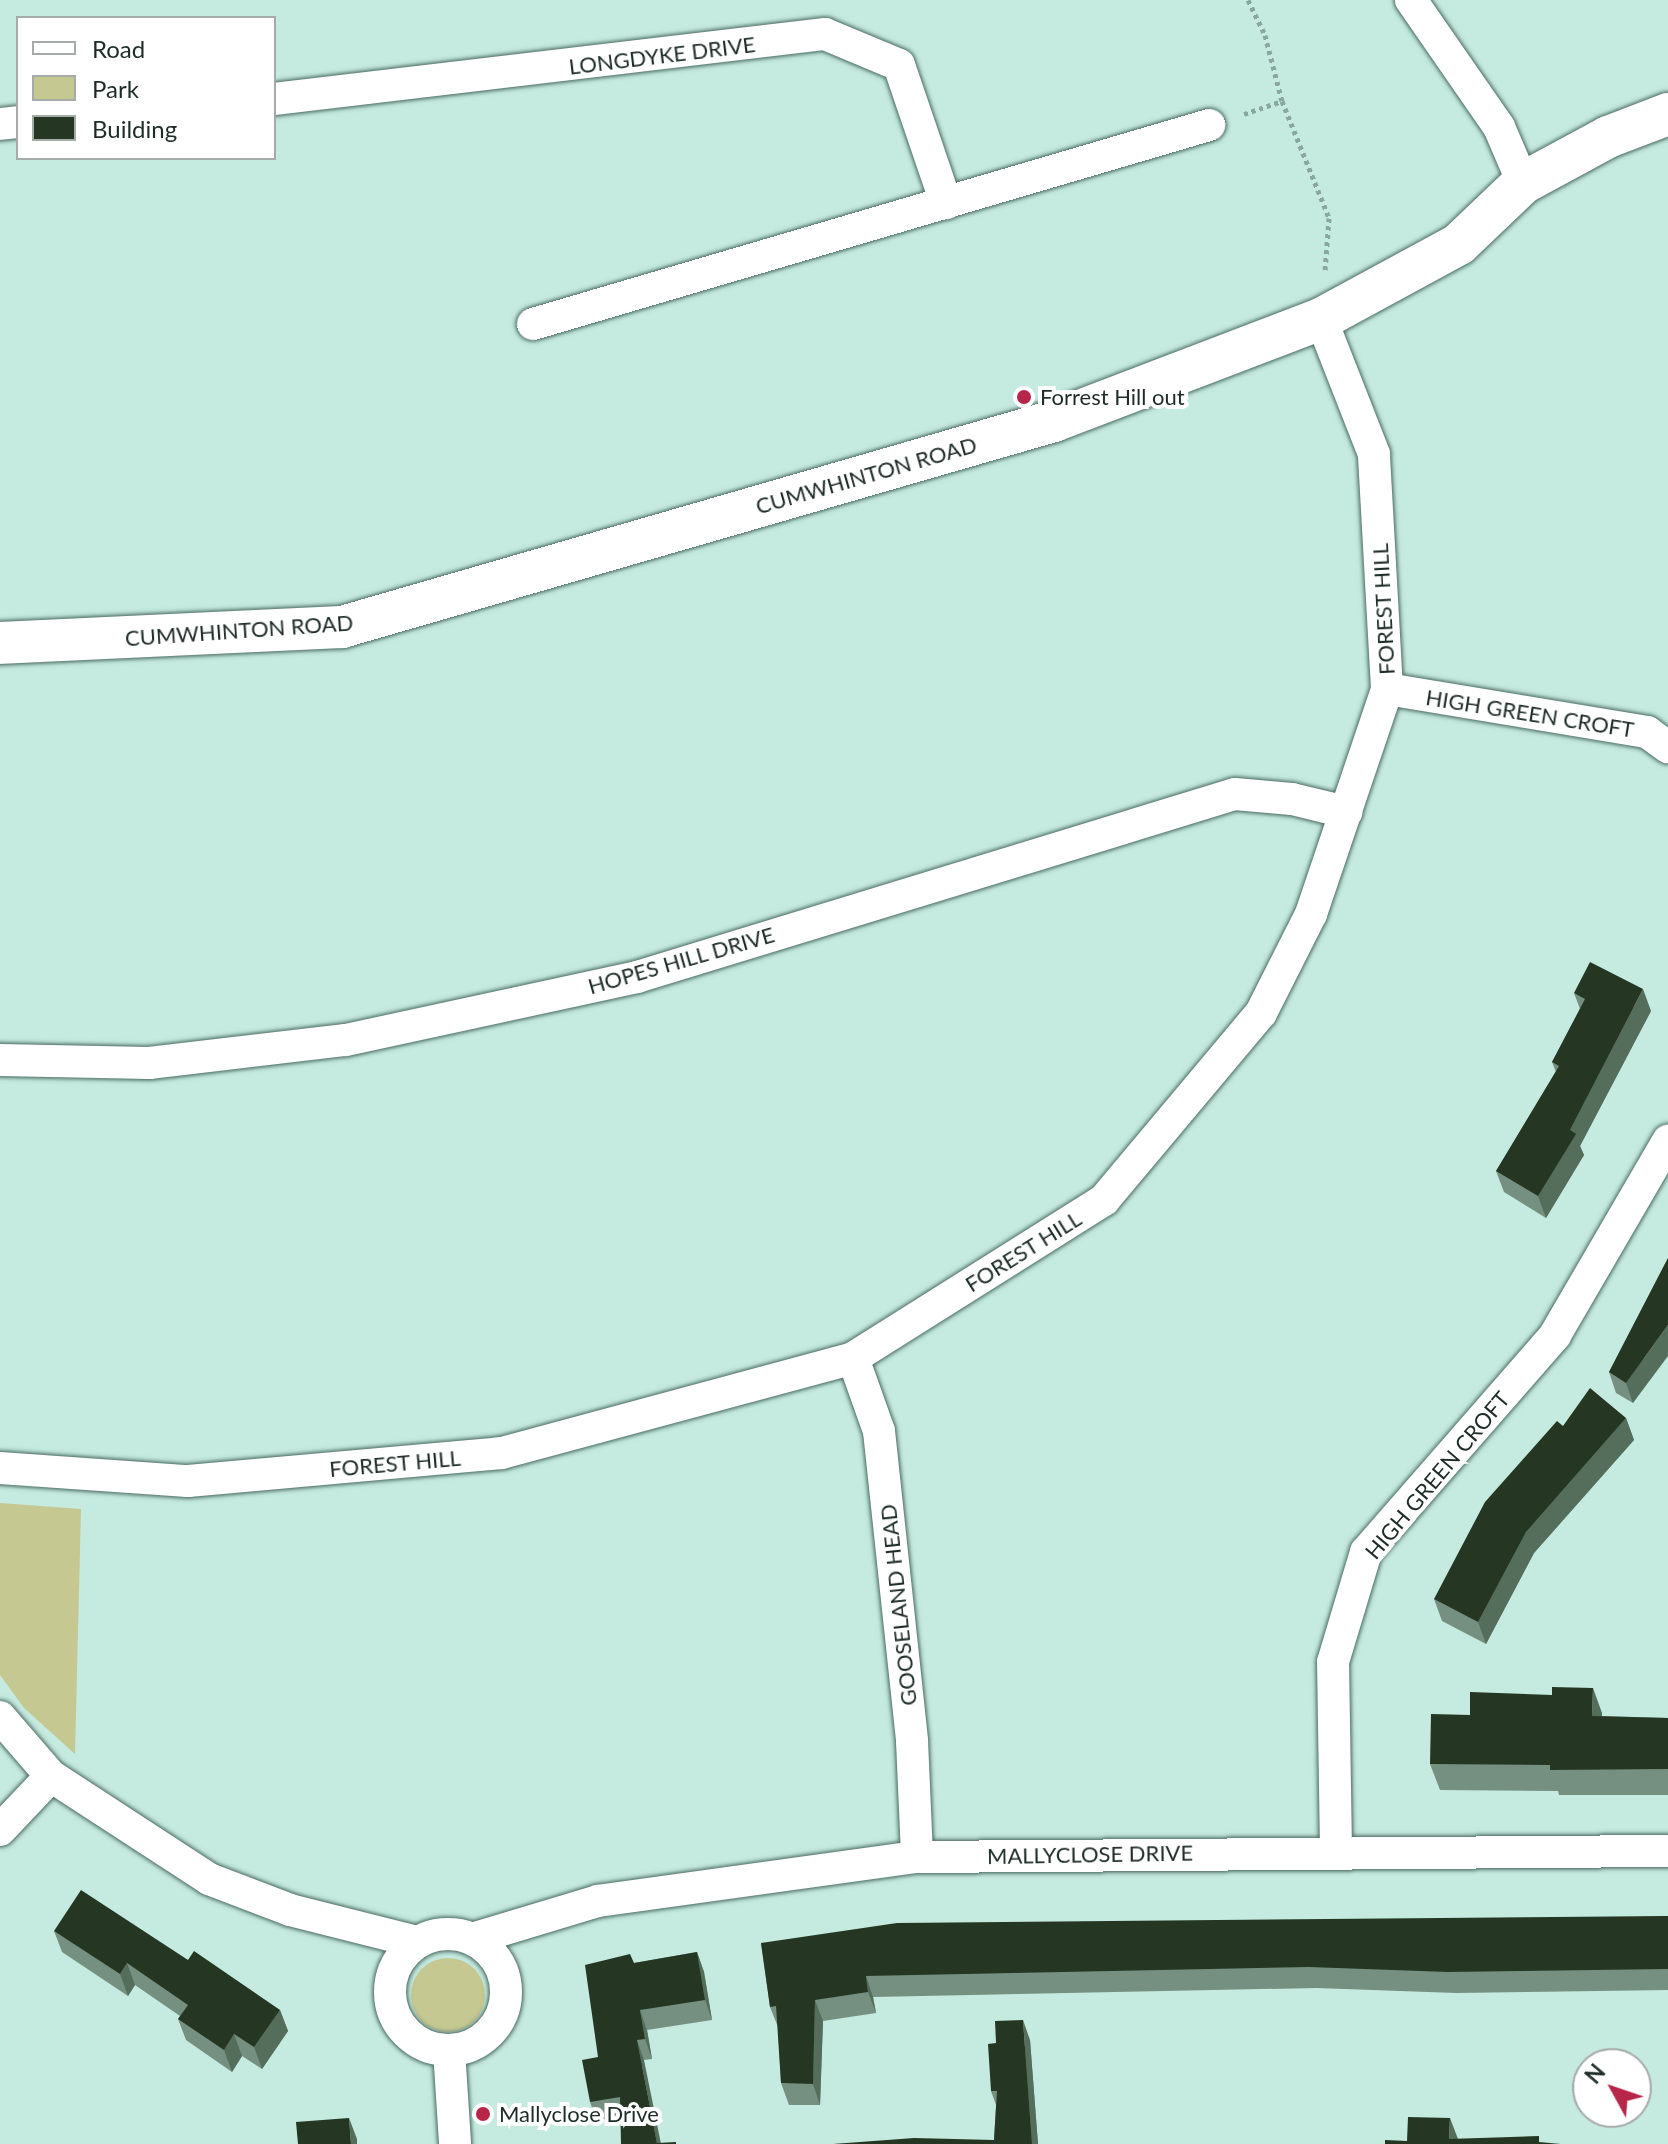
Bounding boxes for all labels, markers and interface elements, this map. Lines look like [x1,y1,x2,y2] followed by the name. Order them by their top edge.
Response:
[16,16,276,160] legend
[567,30,757,80] street label: LONGDYKE DRIVE
[92,34,145,63] text: Road
[92,74,139,103] text: Park
[92,114,177,143] text: Building
[1040,384,1185,410] place label: Forrest Hill out
[1015,388,1033,406] marker: Forrest Hill out
[752,431,980,519] street label: CUMWHINTON ROAD
[1366,542,1400,676] street label: FOREST HILL
[124,609,354,651] street label: CUMWHINTON ROAD
[1424,683,1636,743] street label: HIGH GREEN CROFT
[584,921,778,999] street label: HOPES HILL DRIVE
[960,1205,1086,1297] street label: FOREST HILL
[1359,1386,1515,1564] street label: HIGH GREEN CROFT
[328,1444,462,1482] street label: FOREST HILL
[874,1503,922,1707] street label: GOOSELAND HEAD
[987,1839,1193,1869] street label: MALLYCLOSE DRIVE
[1572,2048,1652,2128] north arrow
[1579,2058,1611,2089] text: N
[499,2101,659,2127] place label: Mallyclose Drive
[474,2105,492,2123] marker: Mallyclose Drive

